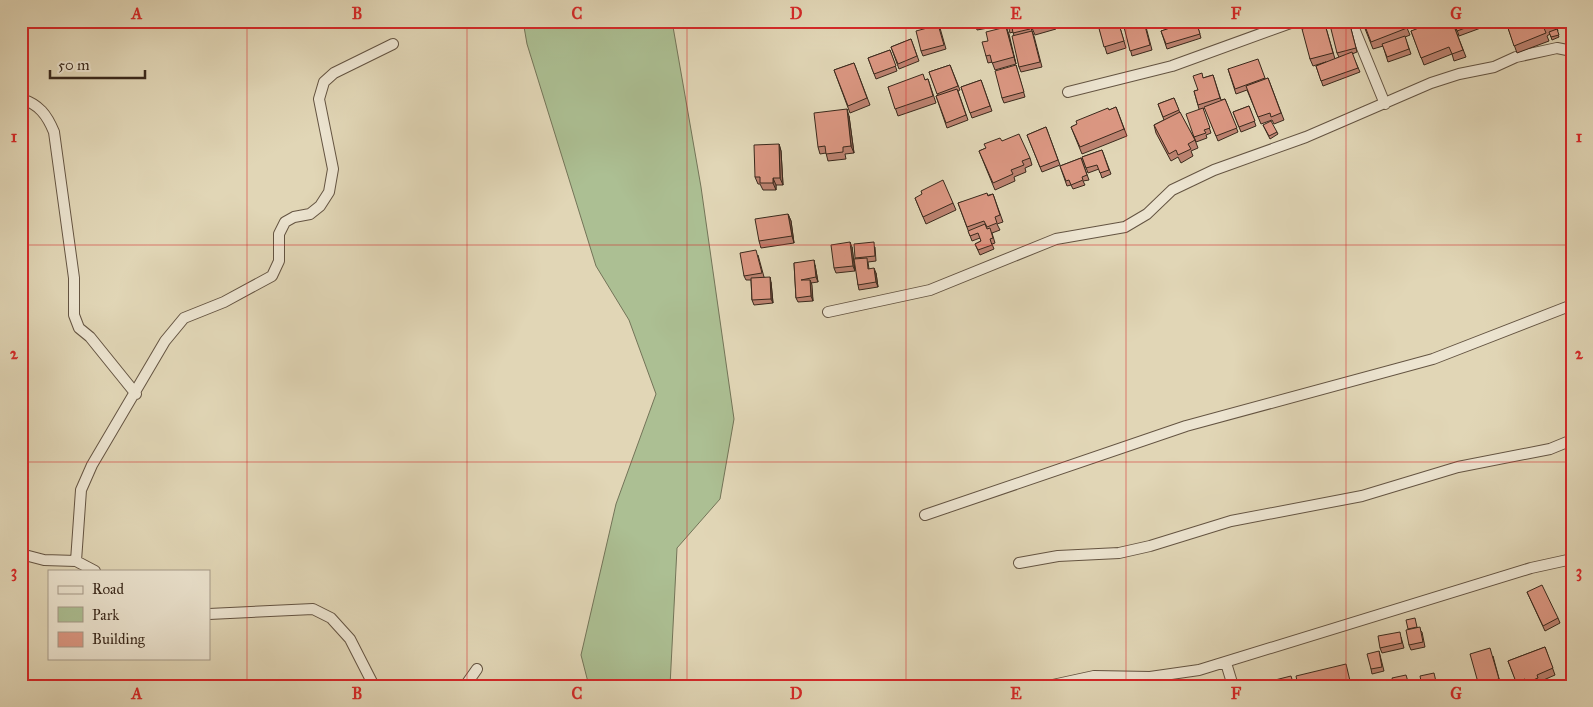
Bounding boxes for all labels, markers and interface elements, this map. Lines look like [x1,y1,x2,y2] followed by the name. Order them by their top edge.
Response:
[131,4,143,23] text: A
[352,4,362,23] text: B
[572,4,583,23] text: C
[790,4,803,23] text: D
[1010,4,1022,23] text: E
[1231,4,1242,23] text: F
[1450,4,1462,23] text: G
[50,48,145,80] scale bar
[58,56,90,74] text: 50 m
[11,127,18,146] text: 1
[1576,127,1583,146] text: 1
[10,344,19,363] text: 2
[1575,344,1584,363] text: 2
[11,562,17,582] text: 3
[1576,562,1582,582] text: 3
[48,570,210,660] legend
[92,580,124,598] text: Road
[92,606,119,624] text: Park
[92,630,146,648] text: Building
[131,684,143,703] text: A
[352,684,362,703] text: B
[572,684,583,703] text: C
[790,684,803,703] text: D
[1010,684,1022,703] text: E
[1231,684,1242,703] text: F
[1450,684,1462,703] text: G

